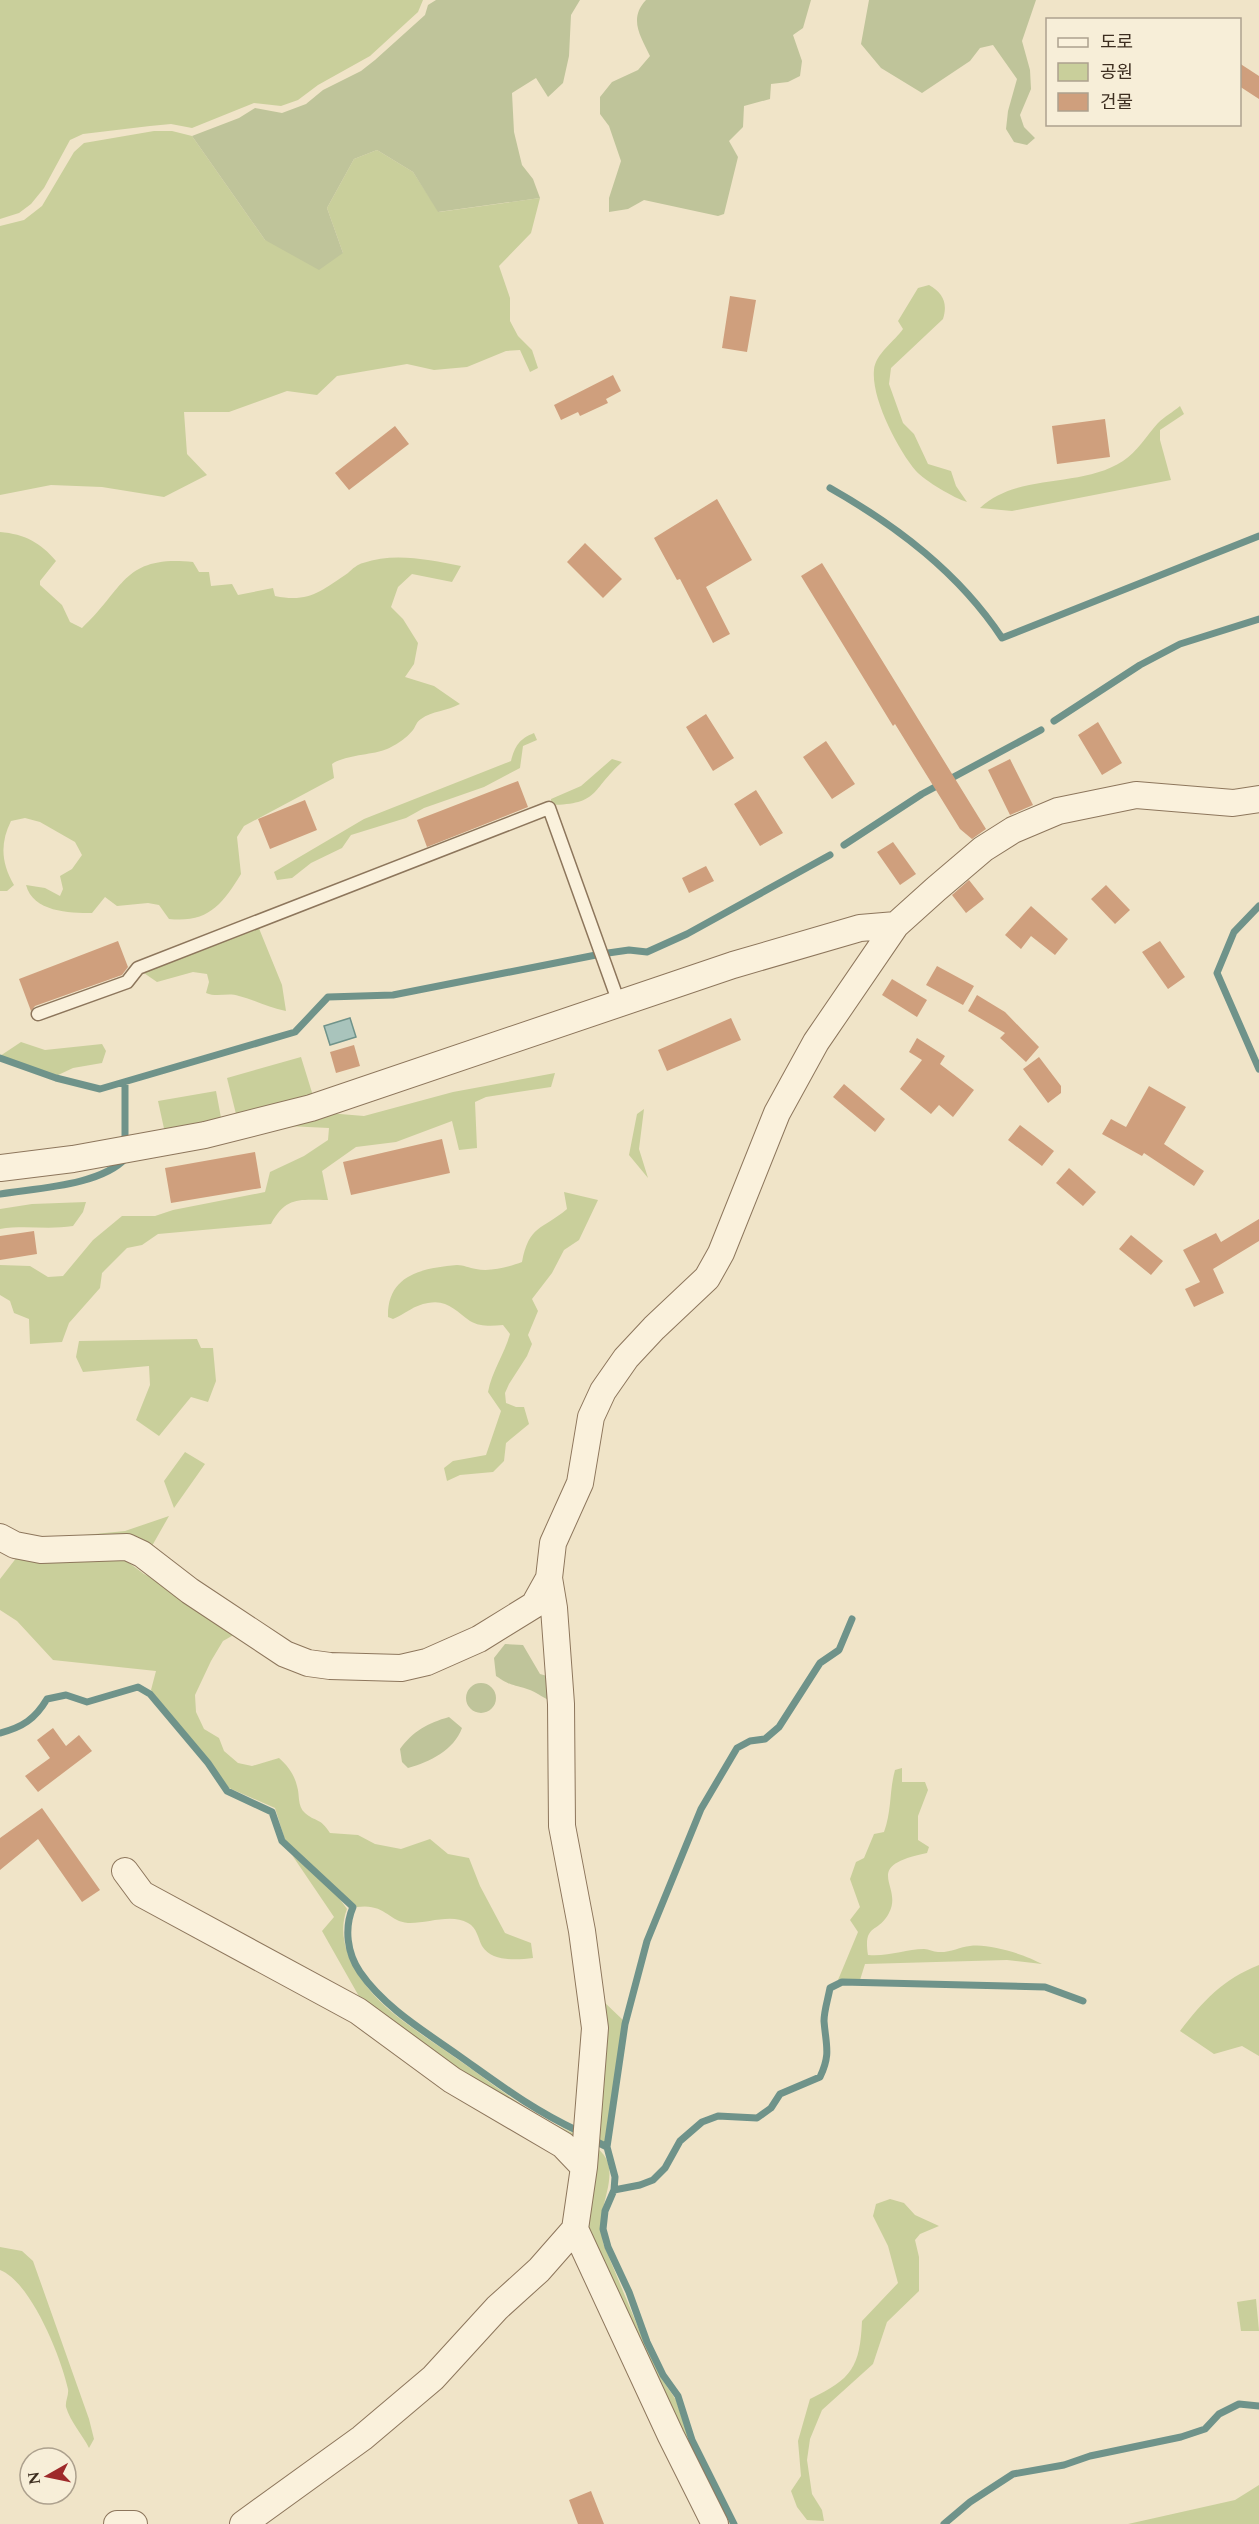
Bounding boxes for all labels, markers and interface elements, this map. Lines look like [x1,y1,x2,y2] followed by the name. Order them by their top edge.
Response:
[1046,18,1241,126] legend
[1100,29,1133,56] text: 도로
[1100,59,1133,86] text: 공원
[1100,89,1133,116] text: 건물
[18,2446,78,2506] north arrow
[21,2470,47,2487] text: N

